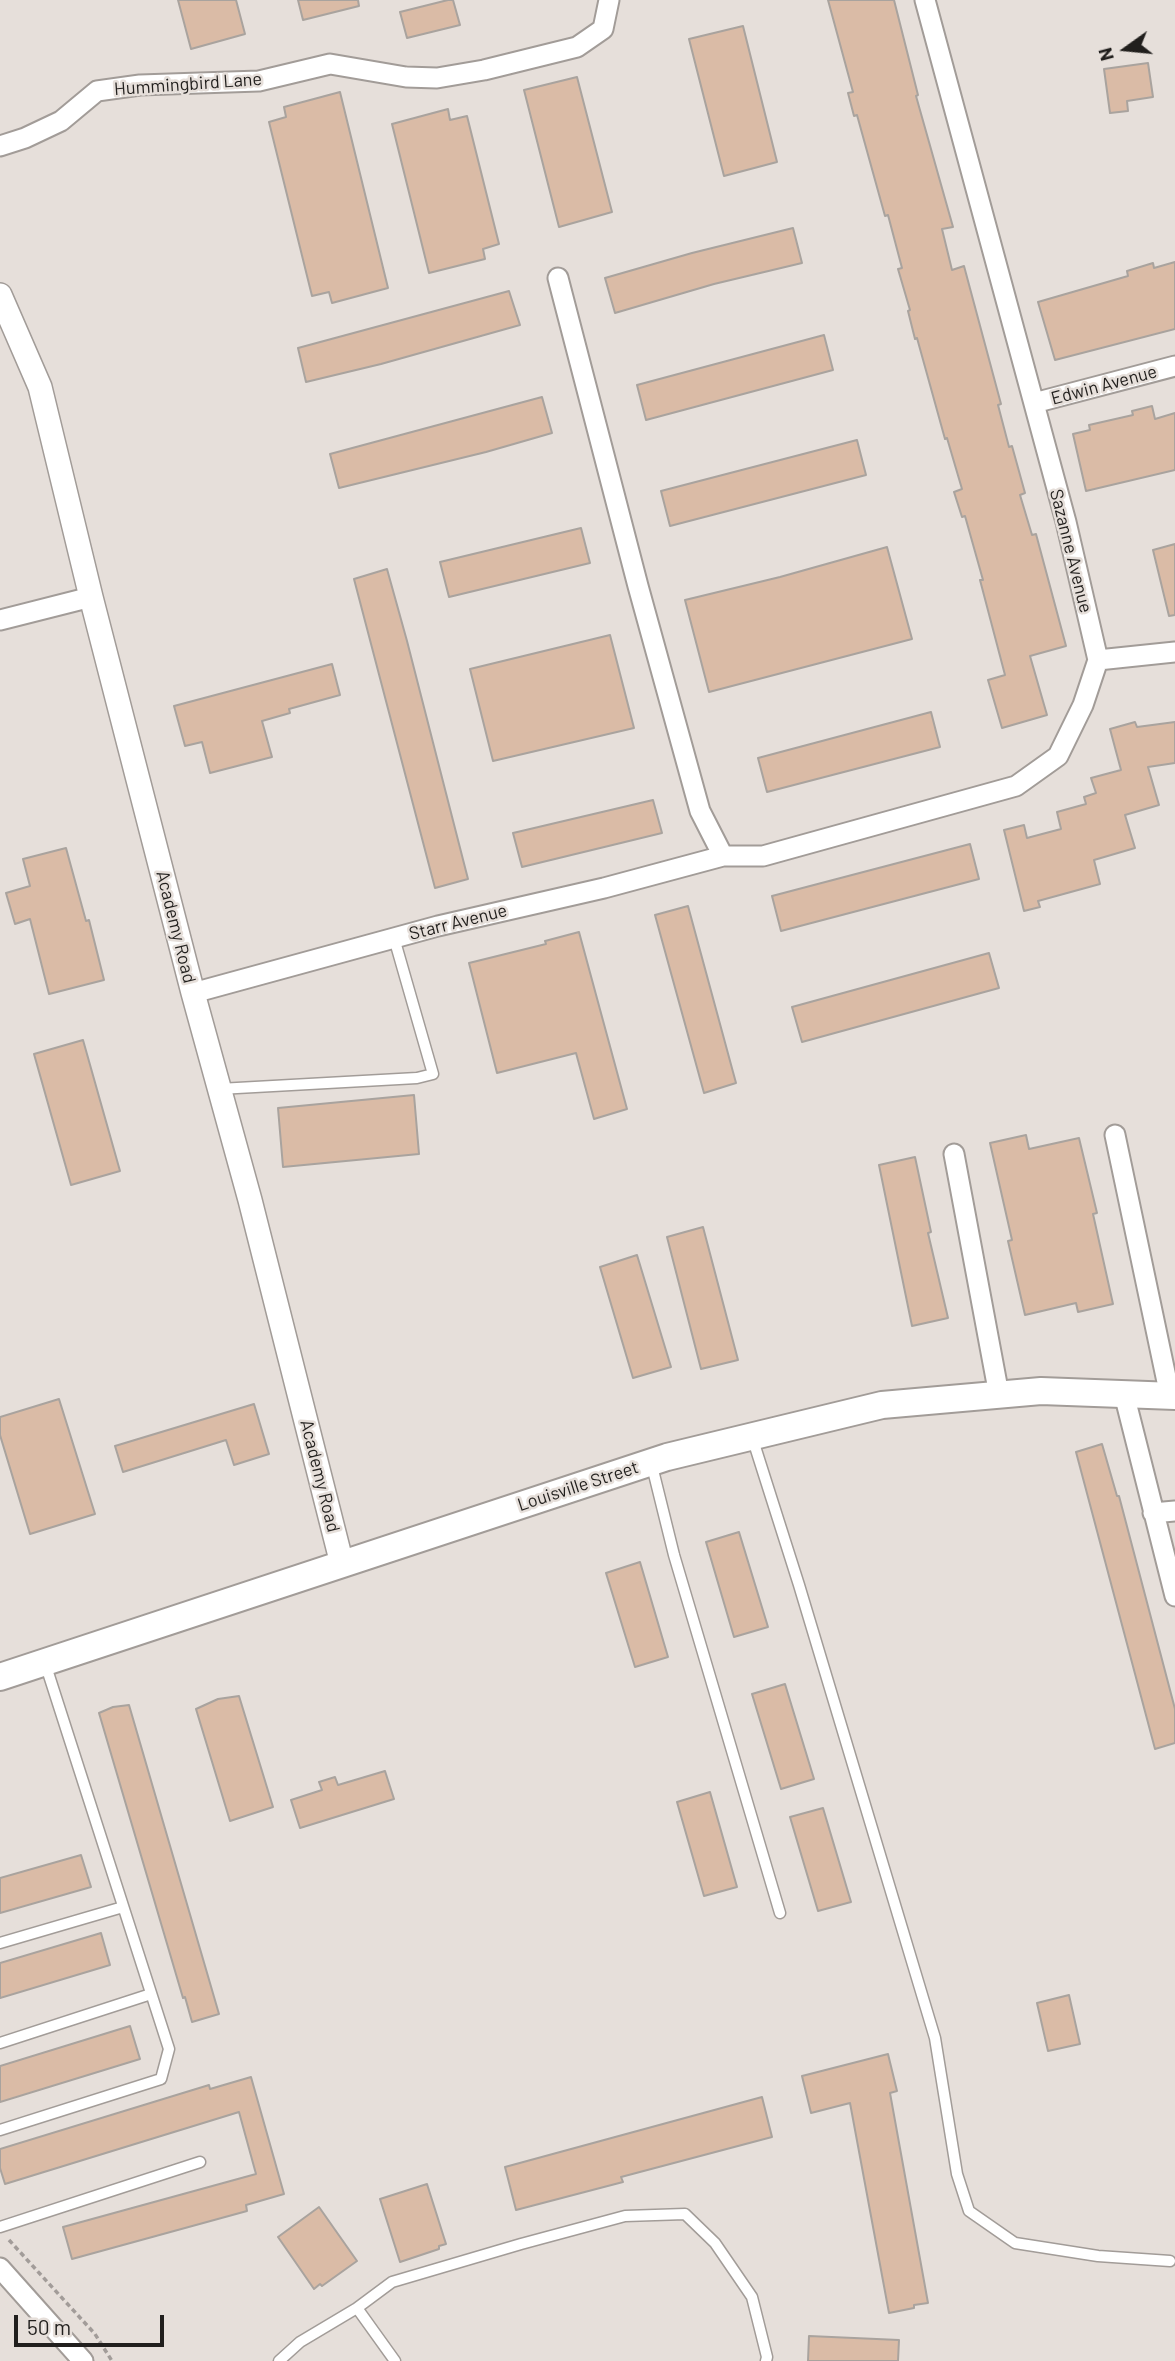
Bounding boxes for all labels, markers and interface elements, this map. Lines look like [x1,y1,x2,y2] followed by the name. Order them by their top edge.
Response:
[1091,14,1161,84] north arrow
[1092,45,1118,64] text: N
[113,68,263,100] street label: Hummingbird Lane
[1049,360,1159,410] street label: Edwin Avenue
[1045,487,1097,615] street label: Sazanne Avenue
[152,869,200,985] street label: Academy Road
[407,899,509,945] street label: Starr Avenue
[296,1418,344,1534] street label: Academy Road
[515,1456,641,1516] street label: Louisville Street
[18,2302,168,2346] scale bar
[27,2314,71,2339] text: 50 m

